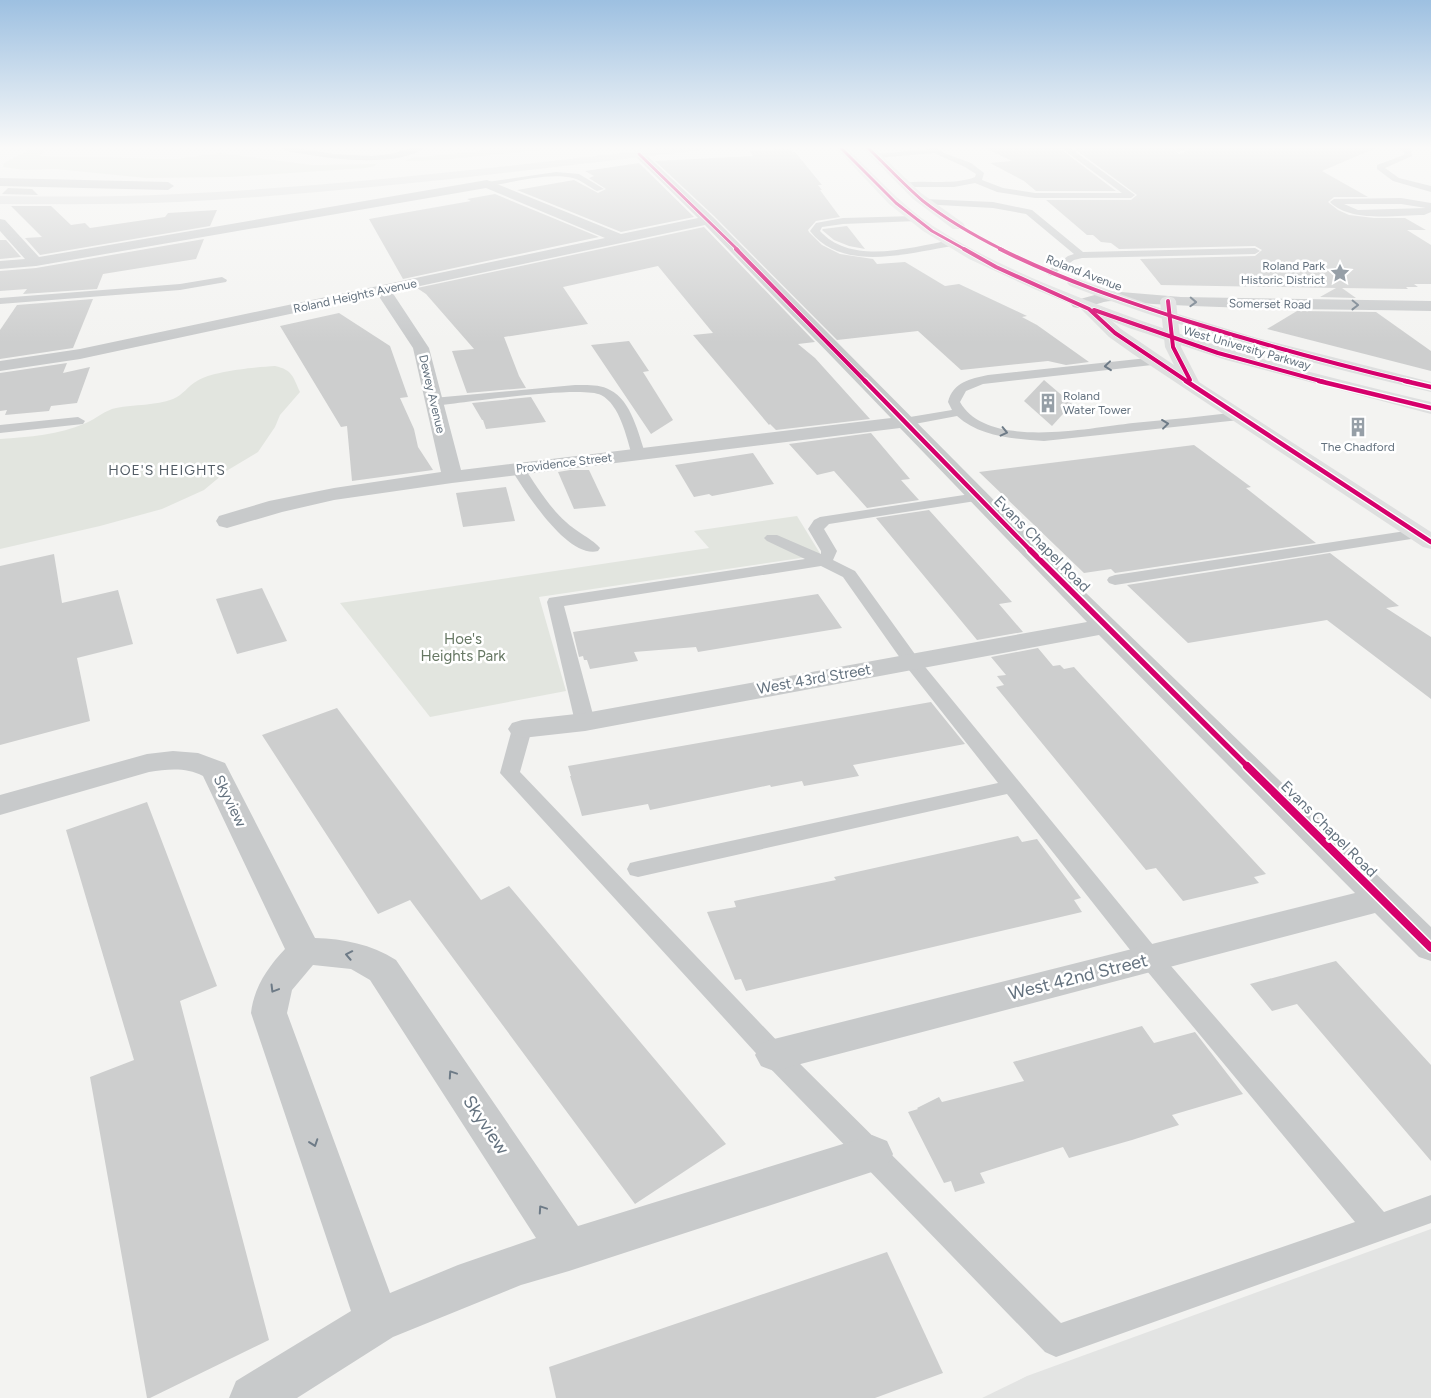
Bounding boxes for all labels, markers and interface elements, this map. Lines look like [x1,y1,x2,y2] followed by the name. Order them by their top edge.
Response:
[1044,252,1125,294] street label: Roland Avenue
[1241,259,1325,287] place label: Roland Park Historic District
[1329,262,1351,284] place icon: Roland Park Historic District
[292,276,418,316] street label: Roland Heights Avenue
[1229,296,1311,312] street label: Somerset Road
[1189,297,1197,308] one-way arrow
[1352,300,1359,310] one-way arrow
[1182,323,1313,373] street label: West University Parkway
[416,353,448,435] street label: Dewey Avenue
[1104,360,1112,371] one-way arrow
[1063,389,1131,417] place label: Roland Water Tower
[1037,392,1059,414] building icon: Roland Water Tower
[1347,416,1369,438] building icon: The Chadford
[1161,419,1169,430] one-way arrow
[999,426,1008,437] one-way arrow
[1321,440,1395,454] place label: The Chadford
[515,450,613,476] street label: Providence Street
[108,462,226,479] district label: HOE'S HEIGHTS
[990,492,1094,596] street label: Evans Chapel Road
[420,630,506,665] park label: Hoe's Heights Park
[756,660,873,698] street label: West 43rd Street
[210,772,250,830] street label: Skyview
[1277,777,1381,881] street label: Evans Chapel Road
[1006,949,1150,1005] street label: West 42nd Street
[345,950,354,960] one-way arrow
[271,984,281,993] one-way arrow
[449,1070,458,1080] one-way arrow
[458,1091,514,1159] street label: Skyview
[308,1138,318,1147] one-way arrow
[539,1205,548,1215] one-way arrow

